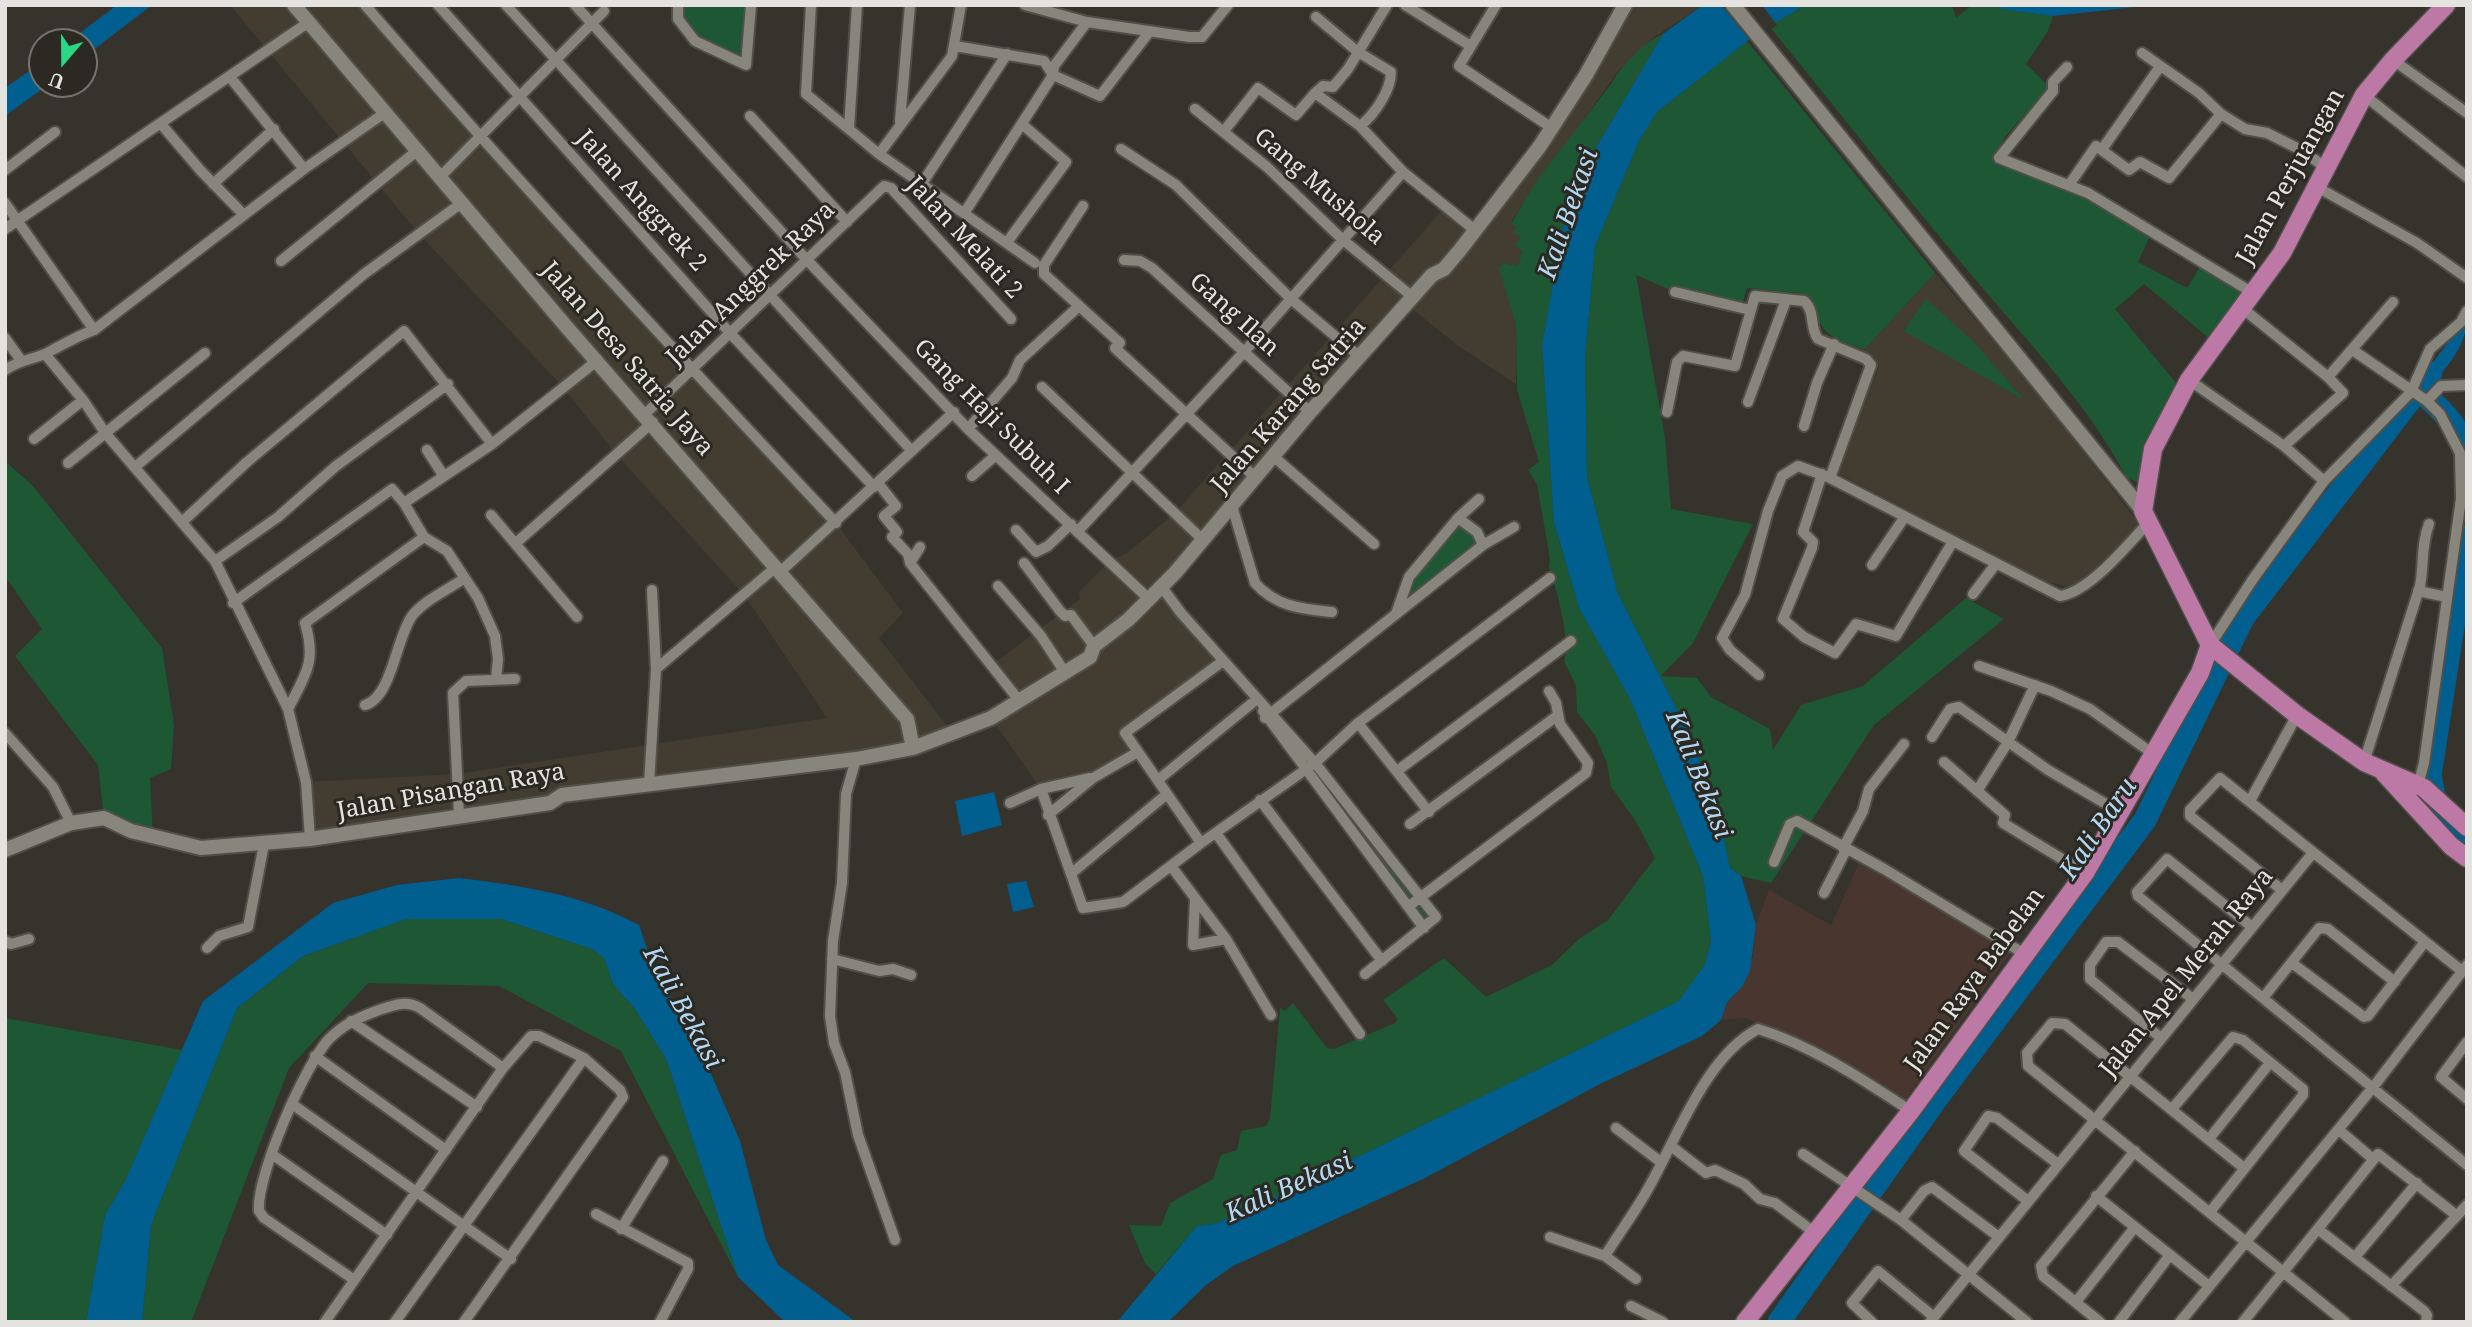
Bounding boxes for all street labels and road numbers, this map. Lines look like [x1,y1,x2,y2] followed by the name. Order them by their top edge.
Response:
[2231,84,2351,270] street label: Jalan Perjuangan
[1248,122,1390,252] street label: Gang Mushola
[570,124,712,278] street label: Jalan Anggrek 2
[900,171,1028,305] street label: Jalan Melati 2
[661,196,841,372] street label: Jalan Anggrek Raya
[535,256,719,462] street label: Jalan Desa Satria Jaya
[1183,267,1285,363] street label: Gang Ilan
[1205,313,1373,499] street label: Jalan Karang Satria
[907,333,1075,501] street label: Gang Haji Subuh I
[335,758,567,826] street label: Jalan Pisangan Raya
[2094,863,2280,1083] street label: Jalan Apel Merah Raya
[1899,883,2051,1077] street label: Jalan Raya Babelan

